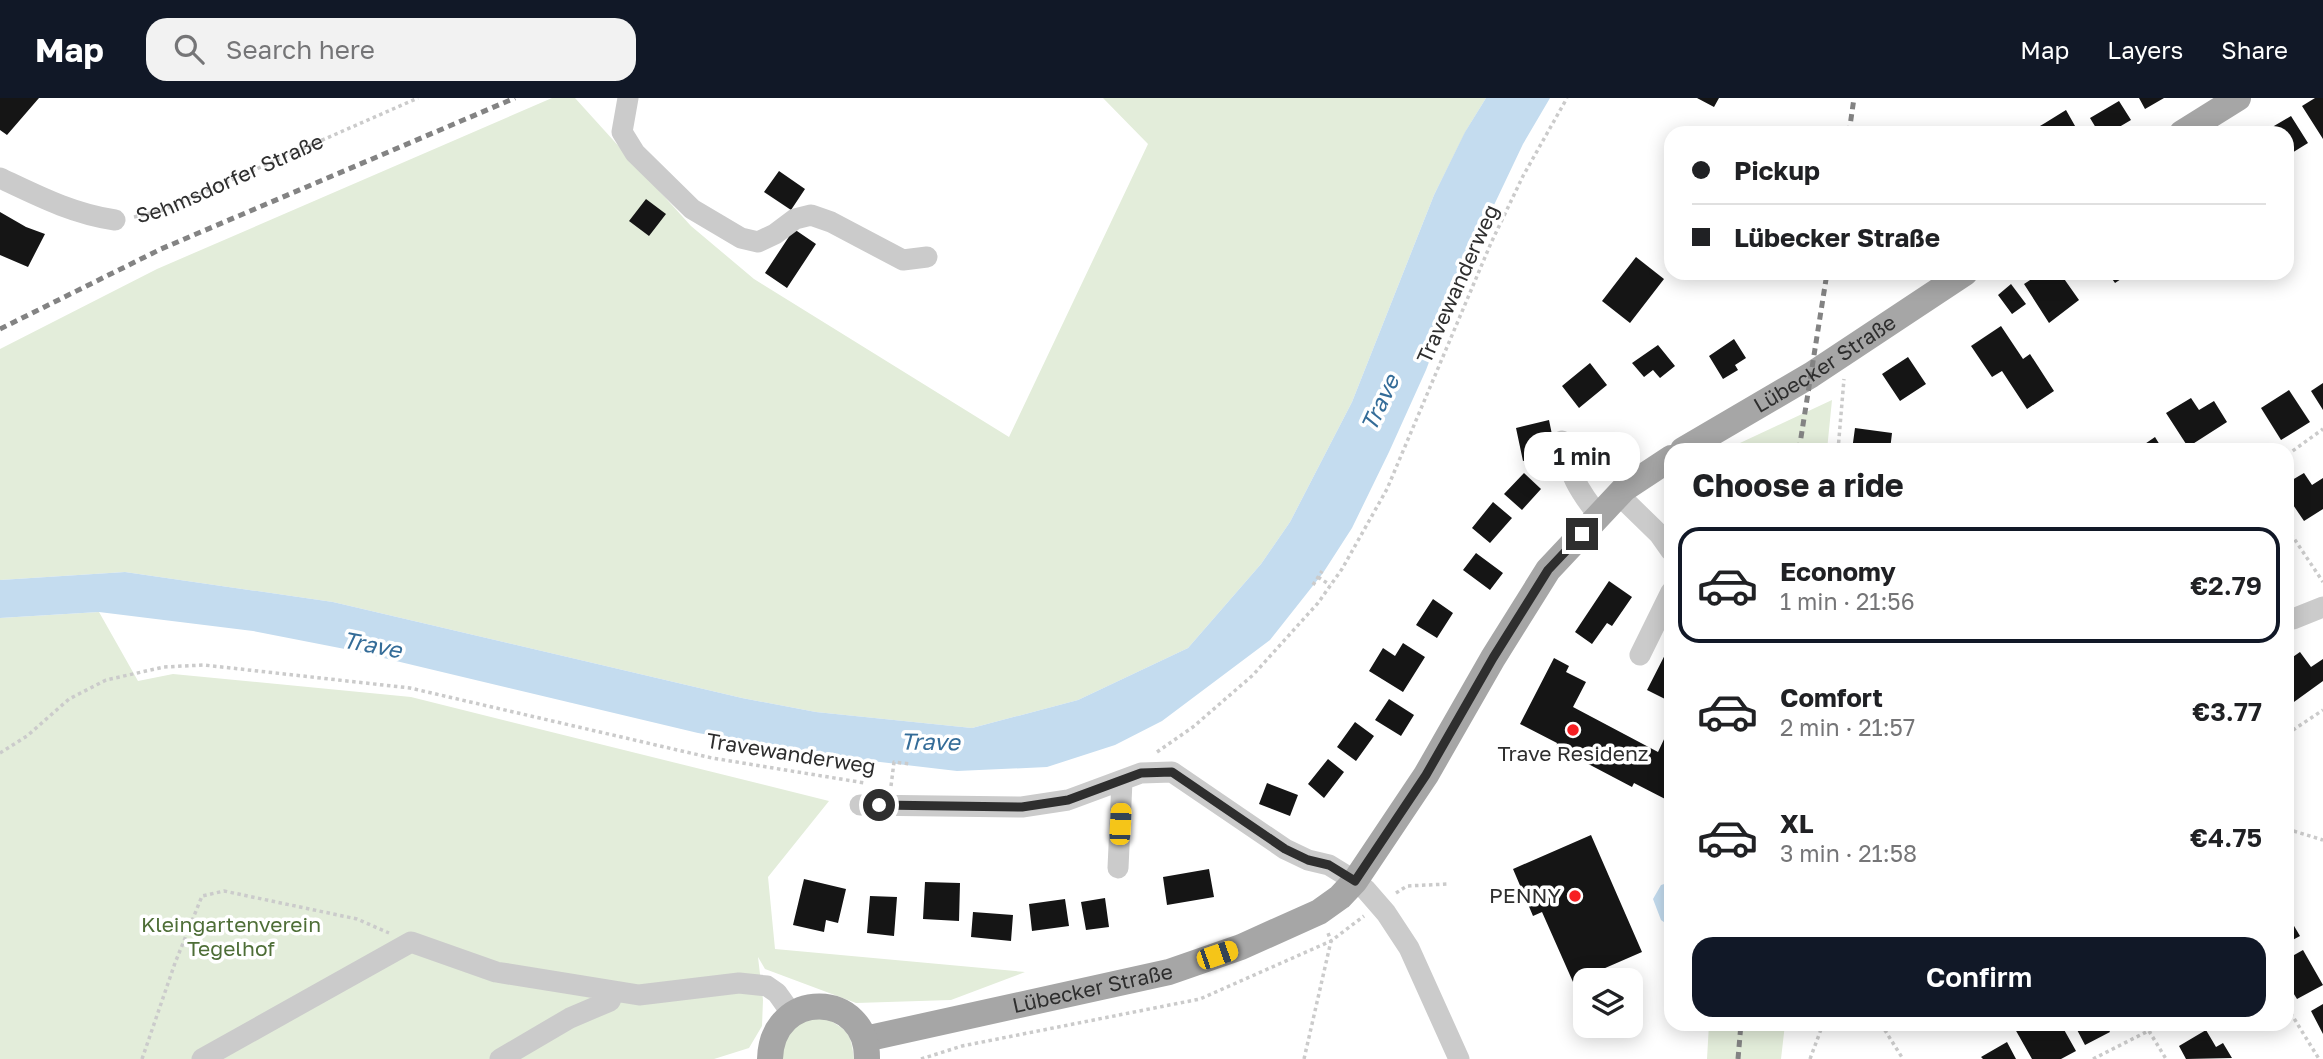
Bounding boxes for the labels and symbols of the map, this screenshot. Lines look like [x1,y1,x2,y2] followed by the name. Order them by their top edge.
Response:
[133,127,327,228] street label: Sehmsdorfer Straße
[1410,200,1504,367] street label: Travewanderweg
[1749,308,1901,418] street label: Lübecker Straße
[1354,368,1405,435] water label: Trave
[1524,432,1640,482] callout: 1 min
[1566,518,1598,550] route end
[340,625,406,664] water label: Trave
[1565,722,1581,738] marker: Trave Residenz
[900,726,962,756] water label: Trave
[705,727,878,779] street label: Travewanderweg
[1497,740,1649,766] place label: Trave Residenz
[863,789,895,821] route start
[1109,802,1132,846] car
[1489,882,1562,908] place label: PENNY
[1567,888,1583,904] marker: PENNY
[141,911,321,961] park label: Kleingartenverein Tegelhof
[1194,938,1241,972] car
[1010,958,1175,1018] street label: Lübecker Straße

